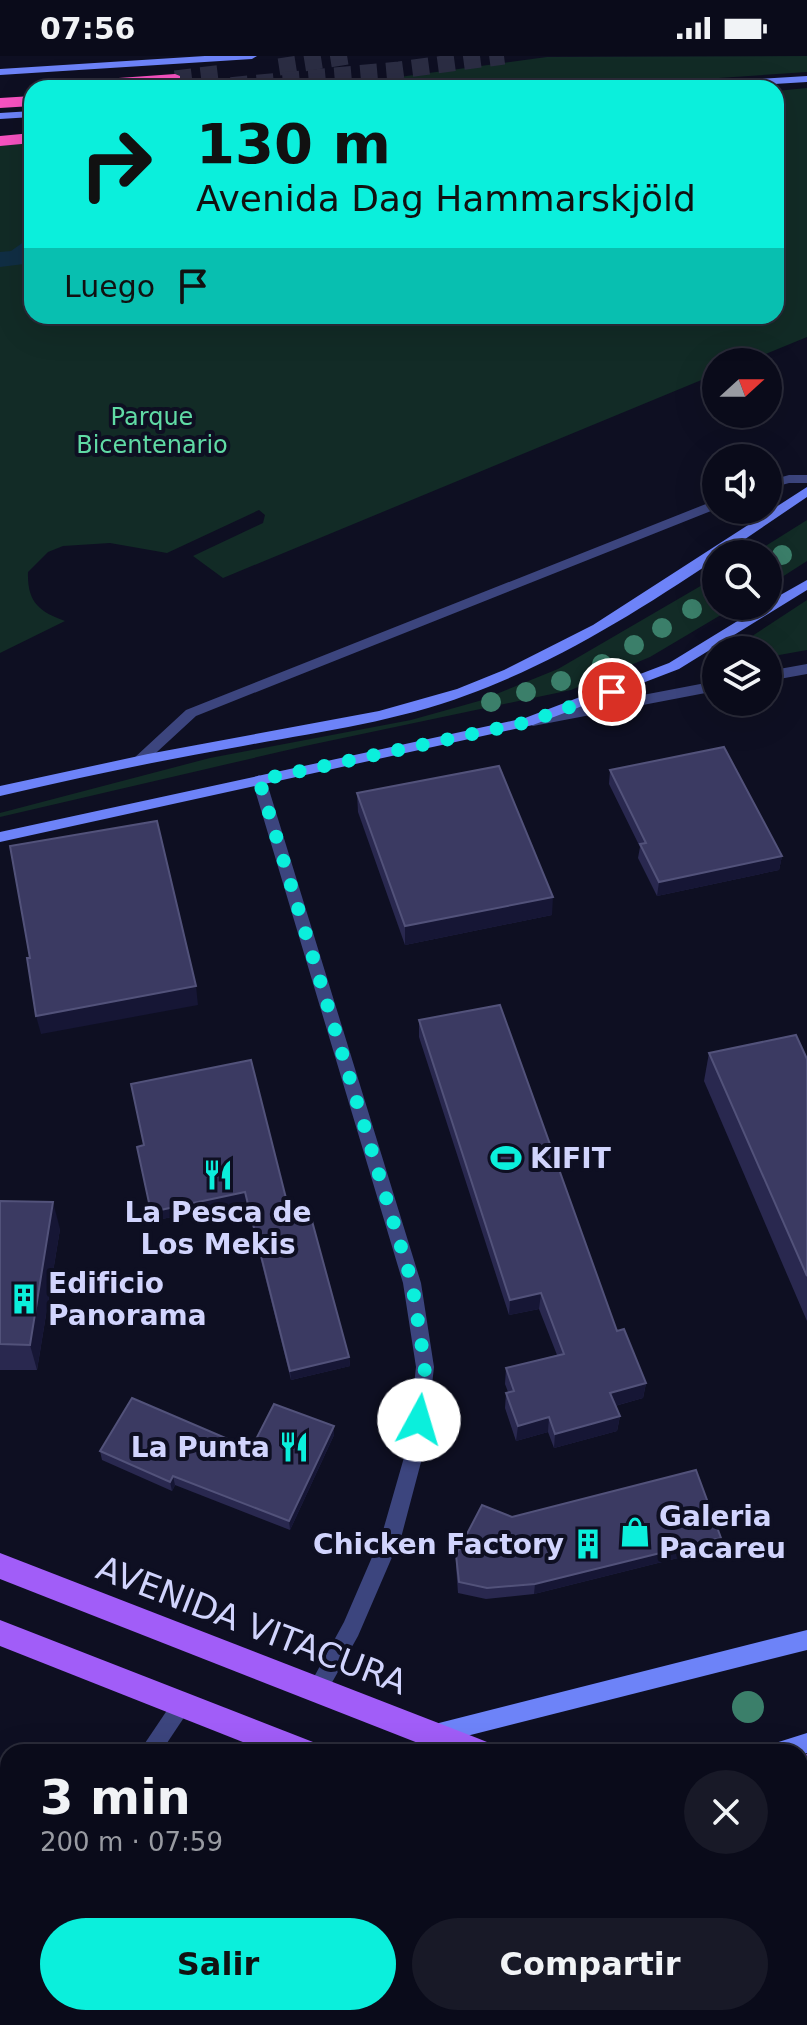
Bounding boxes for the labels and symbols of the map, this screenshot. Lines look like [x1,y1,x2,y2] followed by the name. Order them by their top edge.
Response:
[702,348,782,428] north arrow
[76,403,228,459] park label: Parque Bicentenario
[578,658,646,726] pin
[489,1141,523,1175] sports icon: KIFIT
[530,1142,611,1175] place label: KIFIT
[201,1158,235,1192] restaurant icon: La Pesca de Los Mekis
[125,1196,311,1261] place label: La Pesca de Los Mekis
[48,1267,207,1332] place label: Edificio Panorama
[7,1282,41,1316] building icon: Edificio Panorama
[377,1378,461,1462] position arrow
[277,1430,311,1464] restaurant icon: La Punta
[131,1431,270,1464] place label: La Punta
[659,1500,786,1565] place label: Galeria Pacareu
[618,1515,652,1549] shop icon: Galeria Pacareu
[571,1527,605,1561] building icon: Chicken Factory
[313,1528,564,1561] place label: Chicken Factory
[91,1547,413,1703] street label: AVENIDA VITACURA

